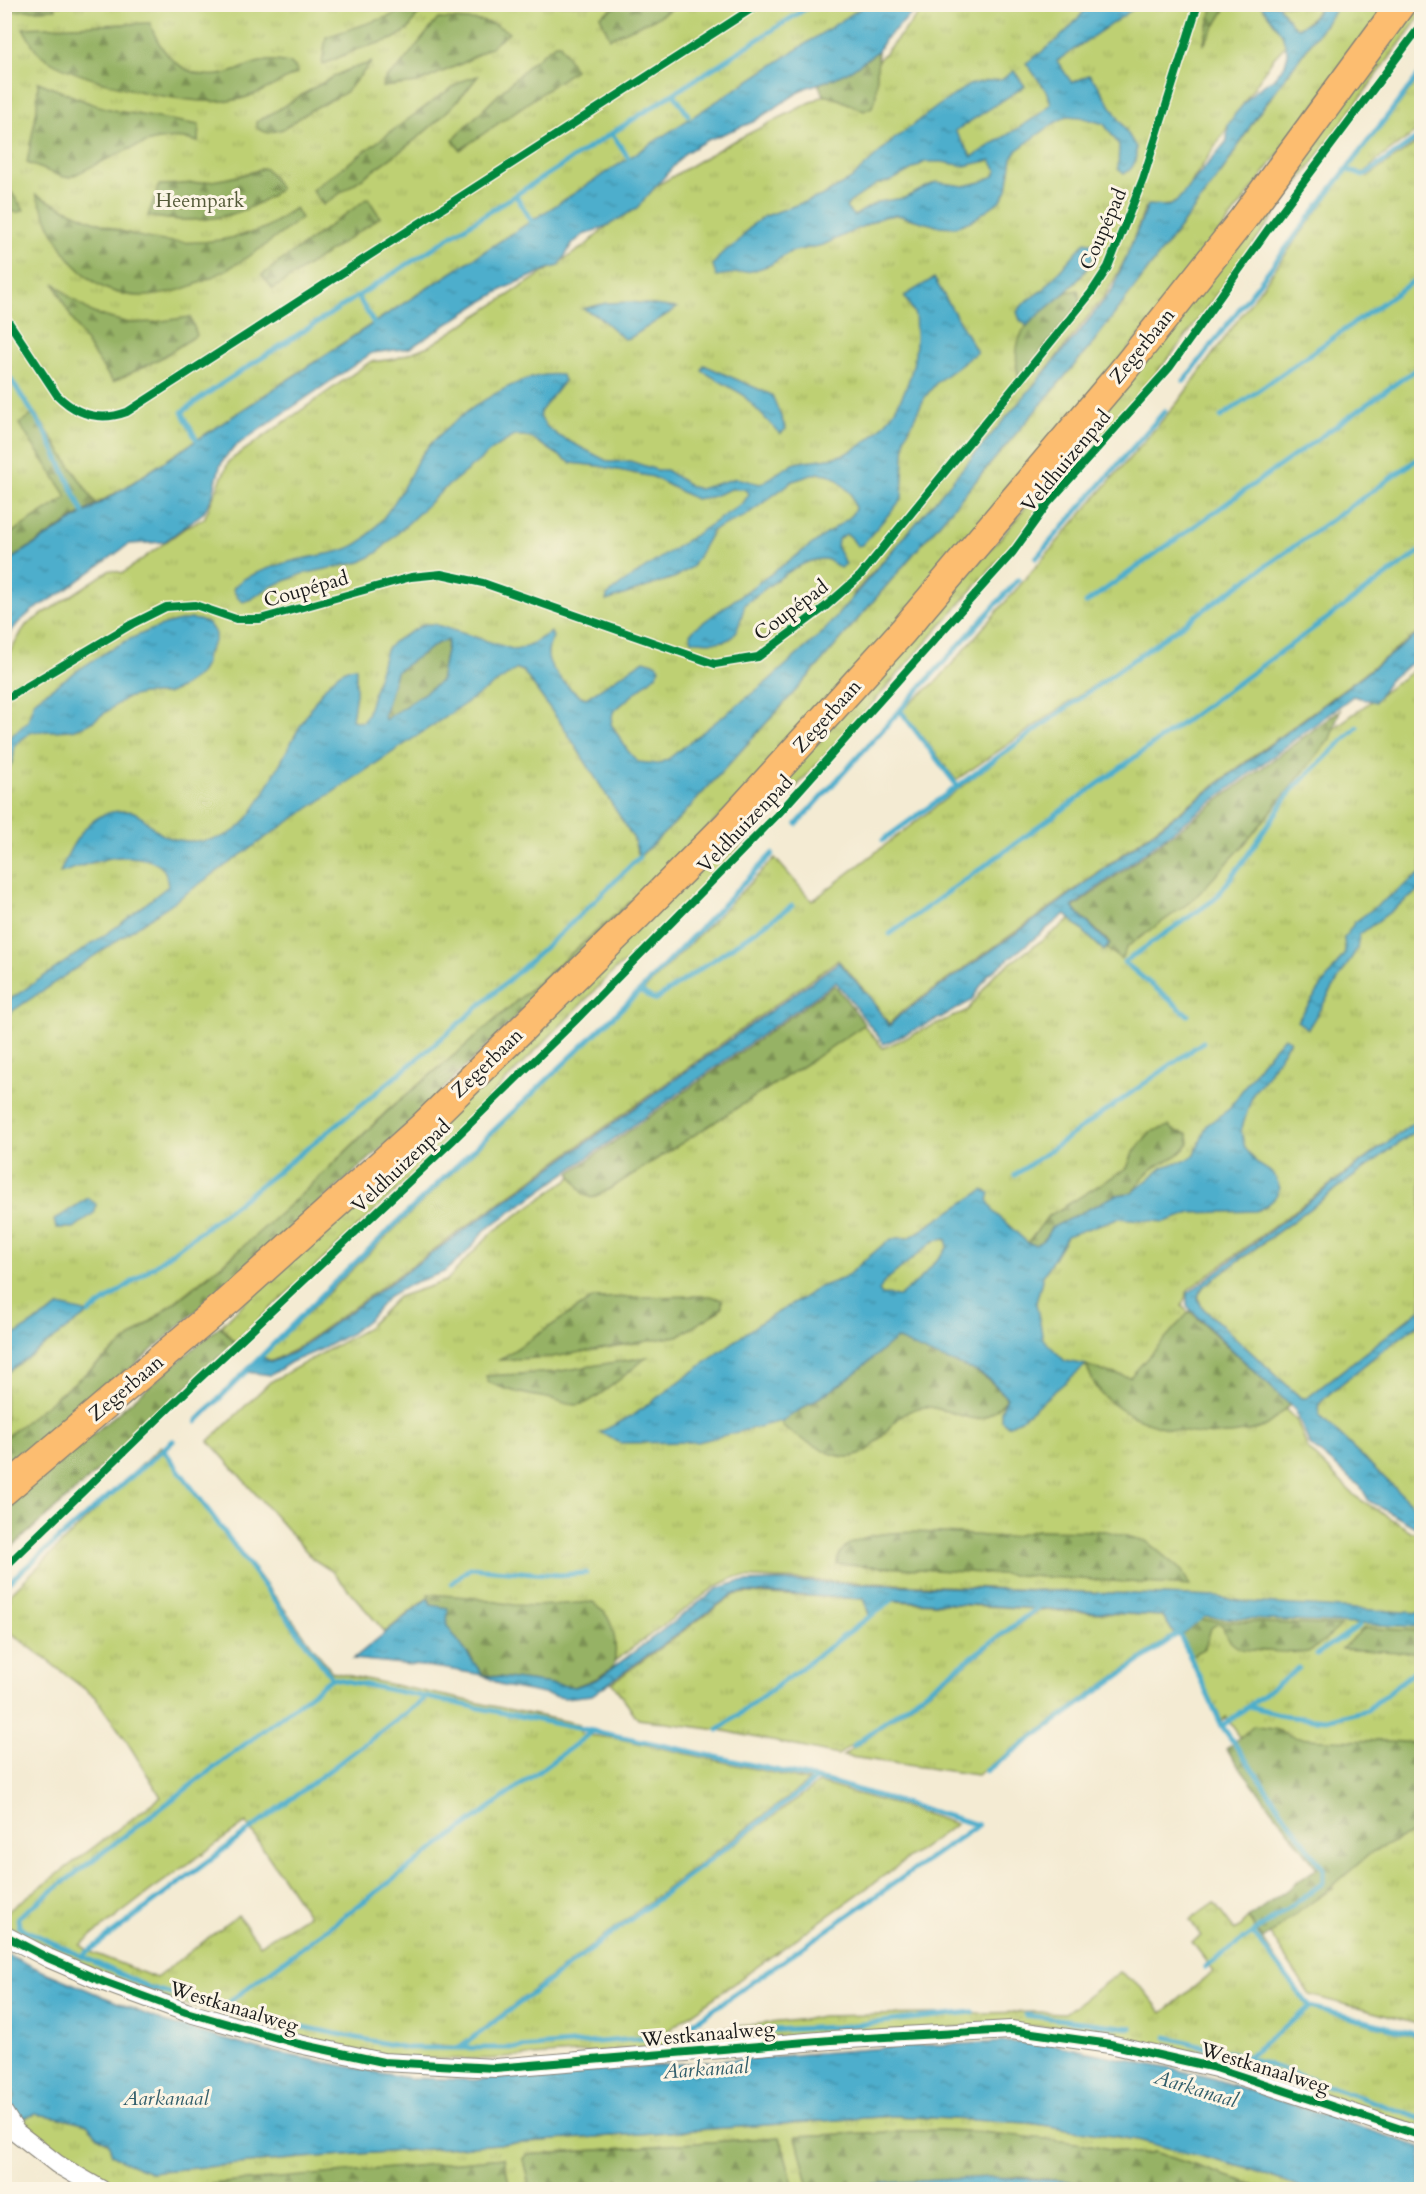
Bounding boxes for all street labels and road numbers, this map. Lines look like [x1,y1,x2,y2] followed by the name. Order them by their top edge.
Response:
[1073,184,1133,274] street label: Coupépad
[1103,302,1181,390] street label: Zegerbaan
[1015,404,1117,518] street label: Veldhuizenpad
[261,564,352,614] street label: Coupépad
[748,573,834,647] street label: Coupépad
[787,673,868,759] street label: Zegerbaan
[691,769,799,879] street label: Veldhuizenpad
[445,1021,529,1104] street label: Zegerbaan
[346,1113,457,1219] street label: Veldhuizenpad
[83,1348,170,1427] street label: Zegerbaan
[165,1974,303,2040] street label: Westkanaalweg
[639,2015,777,2053] street label: Westkanaalweg
[1196,2035,1334,2101] street label: Westkanaalweg

